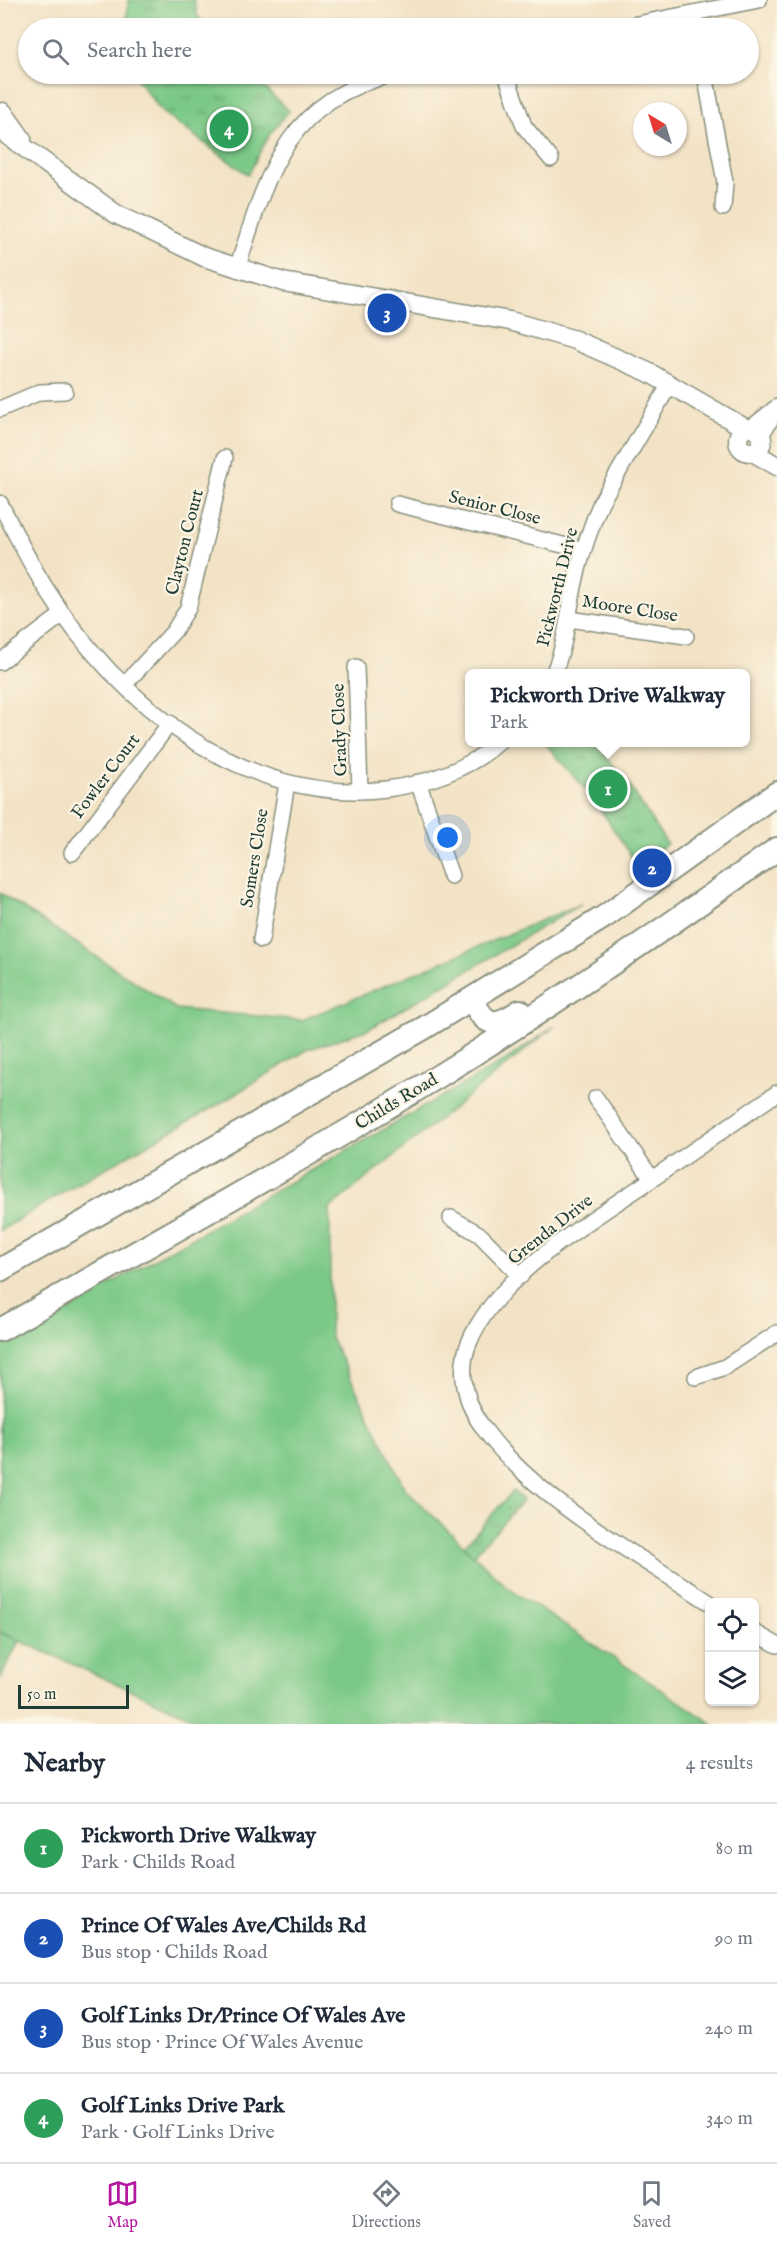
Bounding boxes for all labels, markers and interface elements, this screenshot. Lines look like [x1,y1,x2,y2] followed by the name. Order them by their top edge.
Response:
[18,18,759,84] search box
[39,35,72,68] icon: search
[87,37,192,65] text: Search here
[633,102,687,156] north arrow
[210,106,248,152] pin: 4
[368,290,406,336] pin: 3
[446,486,543,531] street label: Senior Close
[161,487,210,598] street label: Clayton Court
[533,525,584,649] street label: Pickworth Drive
[580,591,679,628] street label: Moore Close
[465,669,750,747] popup
[490,682,725,710] text: Pickworth Drive Walkway
[327,683,354,777] street label: Grady Close
[490,710,528,735] text: Park
[67,730,146,824] street label: Fowler Court
[588,766,628,812] pin: 1
[236,807,275,909] street label: Somers Close
[433,823,462,852] your location
[632,846,672,890] pin: 2
[351,1068,443,1136] street label: Childs Road
[504,1190,598,1271] street label: Grenda Drive
[705,1598,759,1706] map controls
[705,1598,759,1652] button: locate
[705,1652,759,1706] button: layers
[18,1682,129,1710] scale bar
[27,1685,56,1705] text: 50 m
[24,1747,105,1780] text: Nearby
[686,1751,753,1776] text: 4 results
[81,1822,316,1850] text: Pickworth Drive Walkway
[40,1836,47,1861] text: 1
[716,1836,753,1861] text: 80 m
[81,1850,235,1875] text: Park · Childs Road
[81,1912,366,1940] text: Prince Of Wales Ave/Childs Rd
[39,1926,48,1951] text: 2
[715,1926,753,1951] text: 90 m
[81,1940,268,1965] text: Bus stop · Childs Road
[81,2002,405,2030] text: Golf Links Dr/Prince Of Wales Ave
[40,2016,47,2041] text: 3
[704,2016,753,2041] text: 240 m
[81,2030,363,2055] text: Bus stop · Prince Of Wales Avenue
[81,2092,285,2120] text: Golf Links Drive Park
[39,2106,48,2131] text: 4
[706,2106,753,2131] text: 340 m
[81,2120,275,2145] text: Park · Golf Links Drive
[106,2177,139,2233] tab: Map
[351,2177,421,2233] tab: Directions
[633,2177,671,2233] tab: Saved

